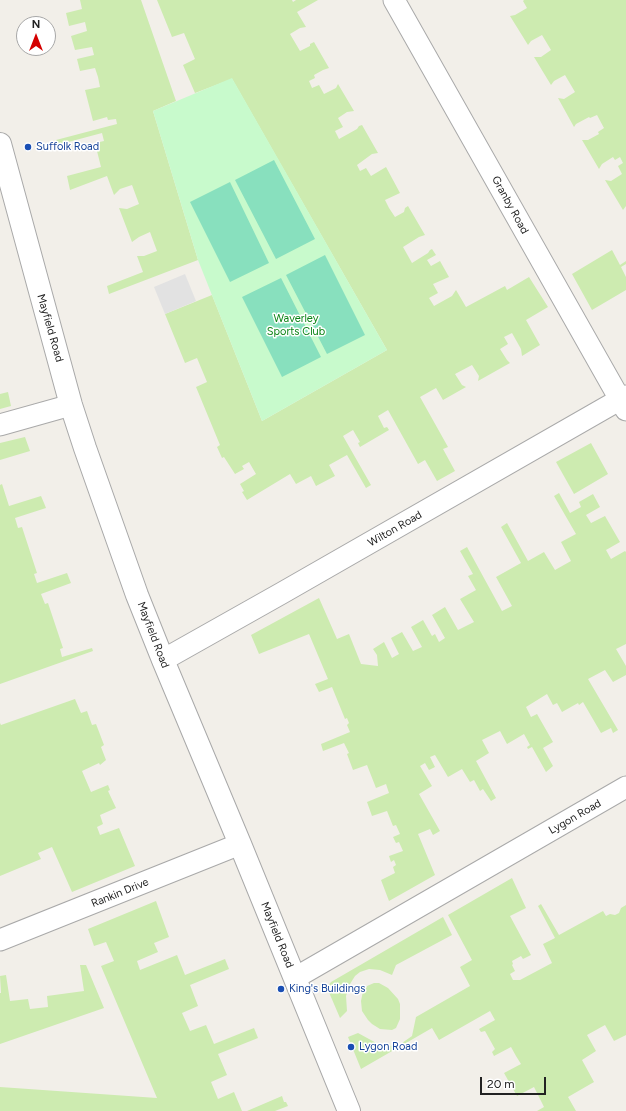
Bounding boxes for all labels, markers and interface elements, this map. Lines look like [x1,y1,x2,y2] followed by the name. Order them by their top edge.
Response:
[16,16,56,56] north arrow
[32,18,40,31] text: N
[36,140,99,154] place label: Suffolk Road
[23,142,33,152] marker: Suffolk Road
[489,174,531,236] street label: Granby Road
[34,292,66,364] street label: Mayfield Road
[267,312,325,338] park label: Waverley Sports Club
[366,508,424,550] street label: Wilton Road
[134,600,172,670] street label: Mayfield Road
[546,797,604,837] street label: Lygon Road
[89,875,151,911] street label: Rankin Drive
[258,900,296,970] street label: Mayfield Road
[289,982,365,996] place label: King's Buildings
[276,984,286,994] marker: King's Buildings
[359,1040,417,1054] place label: Lygon Road
[346,1042,356,1052] marker: Lygon Road
[482,1069,548,1095] scale bar
[487,1077,515,1091] text: 20 m

